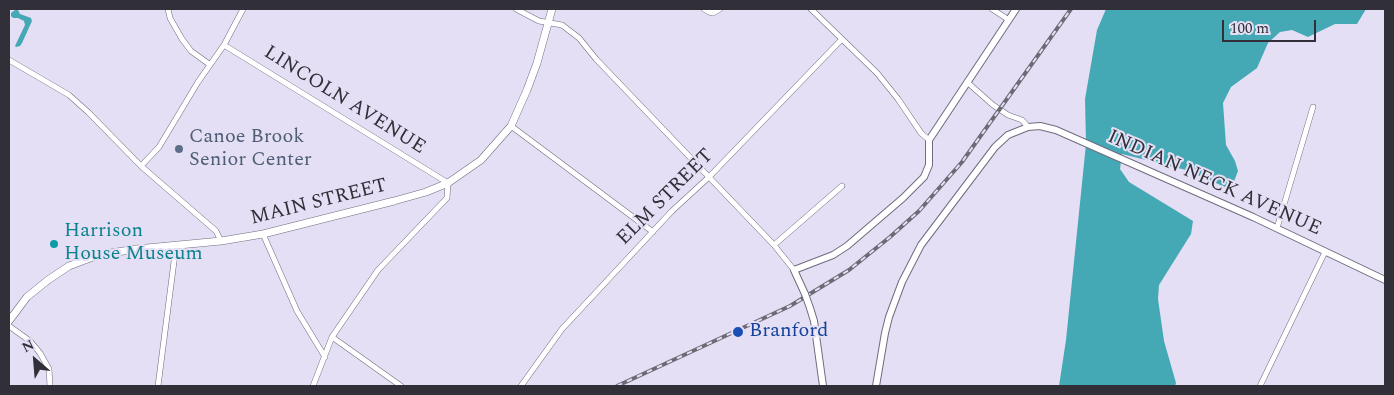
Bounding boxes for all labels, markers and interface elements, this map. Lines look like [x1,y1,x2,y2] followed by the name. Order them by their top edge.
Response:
[1224,10,1318,42] scale bar
[1230,17,1269,40] text: 100 m
[259,41,429,161] street label: LINCOLN AVENUE
[189,126,312,173] place label: Canoe Brook Senior Center
[1103,126,1325,242] street label: INDIAN NECK AVENUE
[173,143,185,155] marker: Canoe Brook Senior Center
[613,145,719,251] street label: ELM STREET
[248,174,390,232] street label: MAIN STREET
[64,220,203,267] place label: Harrison House Museum
[48,238,60,250] marker: Harrison House Museum
[749,320,828,344] place label: Branford
[731,325,745,339] marker: Branford
[18,334,38,358] text: N
[10,335,60,385] north arrow

